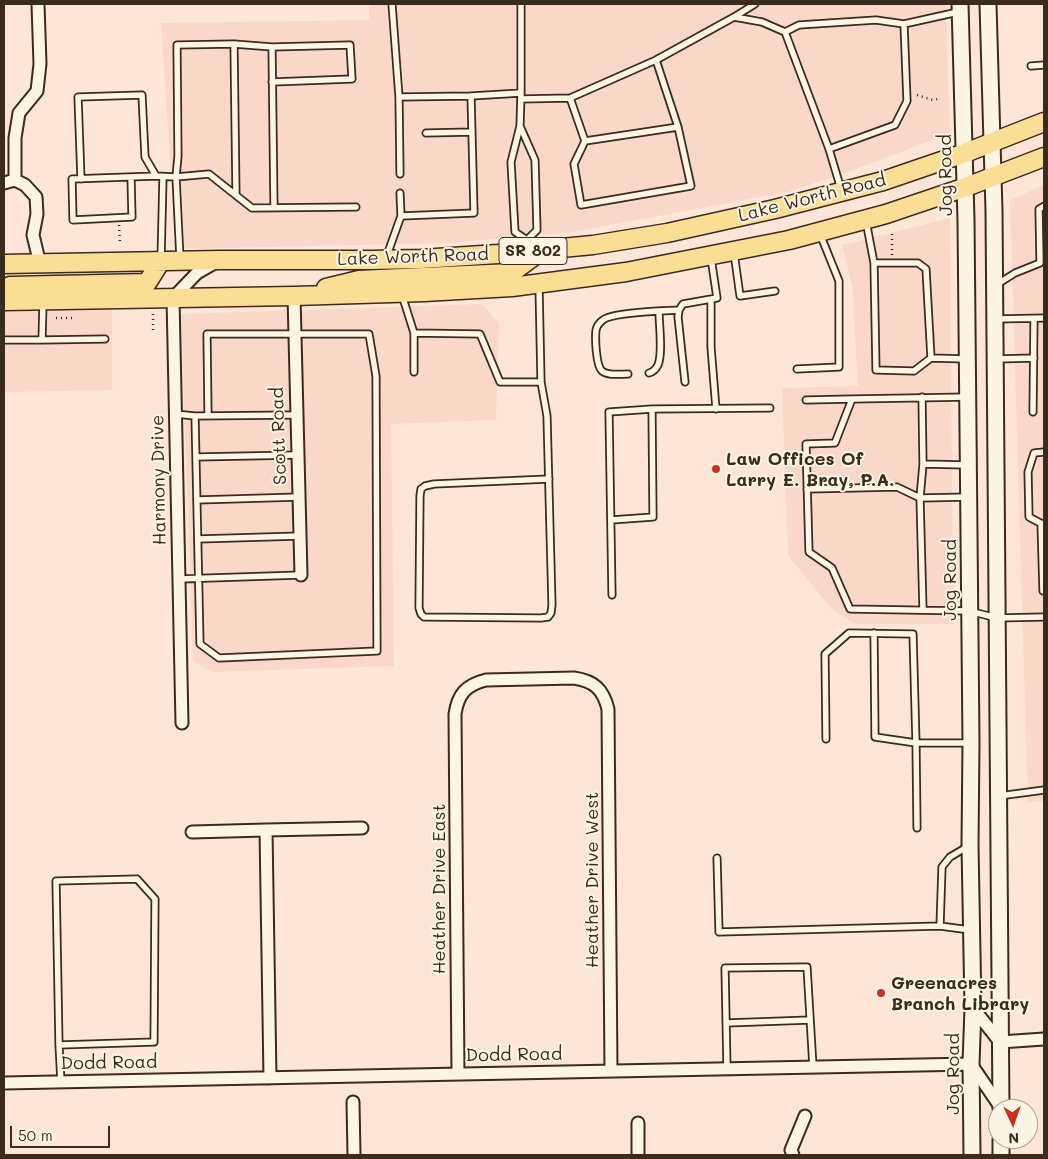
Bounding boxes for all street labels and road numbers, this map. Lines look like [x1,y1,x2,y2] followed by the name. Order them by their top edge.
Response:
[934,134,958,216] street label: Jog Road
[736,169,888,227] street label: Lake Worth Road
[499,238,567,264] road number: SR 802
[337,244,489,270] street label: Lake Worth Road
[266,387,292,485] street label: Scott Road
[147,414,171,546] street label: Harmony Drive
[939,539,961,621] street label: Jog Road
[581,792,603,968] street label: Heather Drive West
[428,804,450,974] street label: Heather Drive East
[942,1033,964,1115] street label: Jog Road
[466,1043,562,1067] street label: Dodd Road
[61,1051,157,1075] street label: Dodd Road

